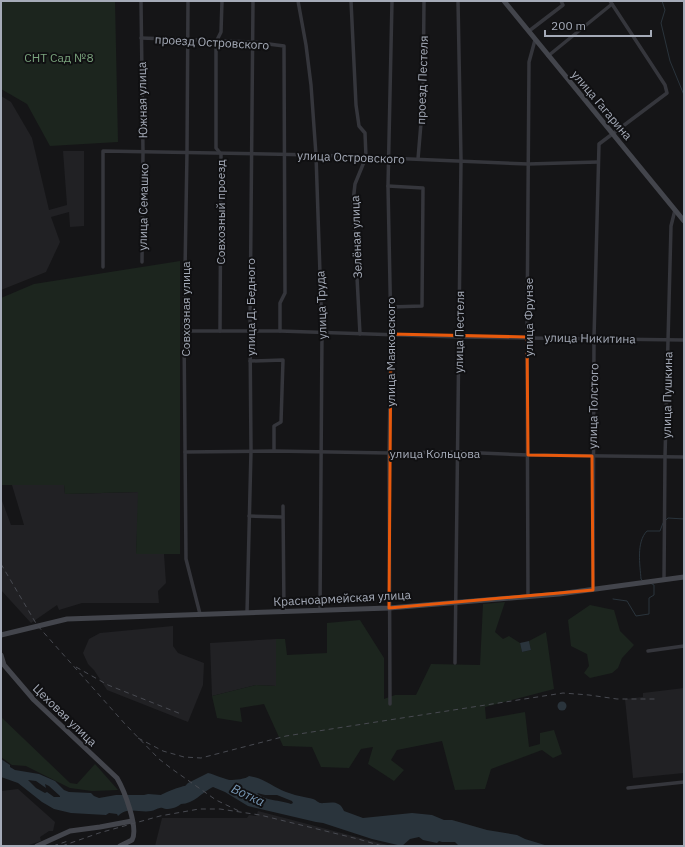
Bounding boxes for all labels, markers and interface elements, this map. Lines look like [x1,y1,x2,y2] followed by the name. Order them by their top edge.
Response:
[545,12,651,38] scale bar
[551,18,586,33] text: 200 m
[154,32,270,53] street label: проезд Островского
[413,35,431,125] street label: проезд Пестеля
[24,50,94,65] park label: СНТ Сад №8
[134,61,150,138] street label: Южная улица
[568,67,636,143] street label: улица Гагарина
[297,148,405,166] street label: улица Островского
[213,159,228,265] street label: Совхозный проезд
[135,163,151,251] street label: улица Семашко
[347,195,365,279] street label: Зелёная улица
[243,258,258,356] street label: улица Д. Бедного
[178,261,193,357] street label: Совхозная улица
[312,270,330,340] street label: улица Труда
[521,277,536,356] street label: улица Фрунзе
[451,291,467,373] street label: улица Пестеля
[383,297,398,407] street label: улица Маяковского
[544,330,636,346] street label: улица Никитина
[659,351,675,439] street label: улица Пушкина
[585,363,601,449] street label: улица Толстого
[390,446,481,461] street label: улица Кольцова
[273,587,412,609] street label: Красноармейская улица
[30,681,101,750] street label: Цеховая улица
[229,780,267,810] water label: Вотка

